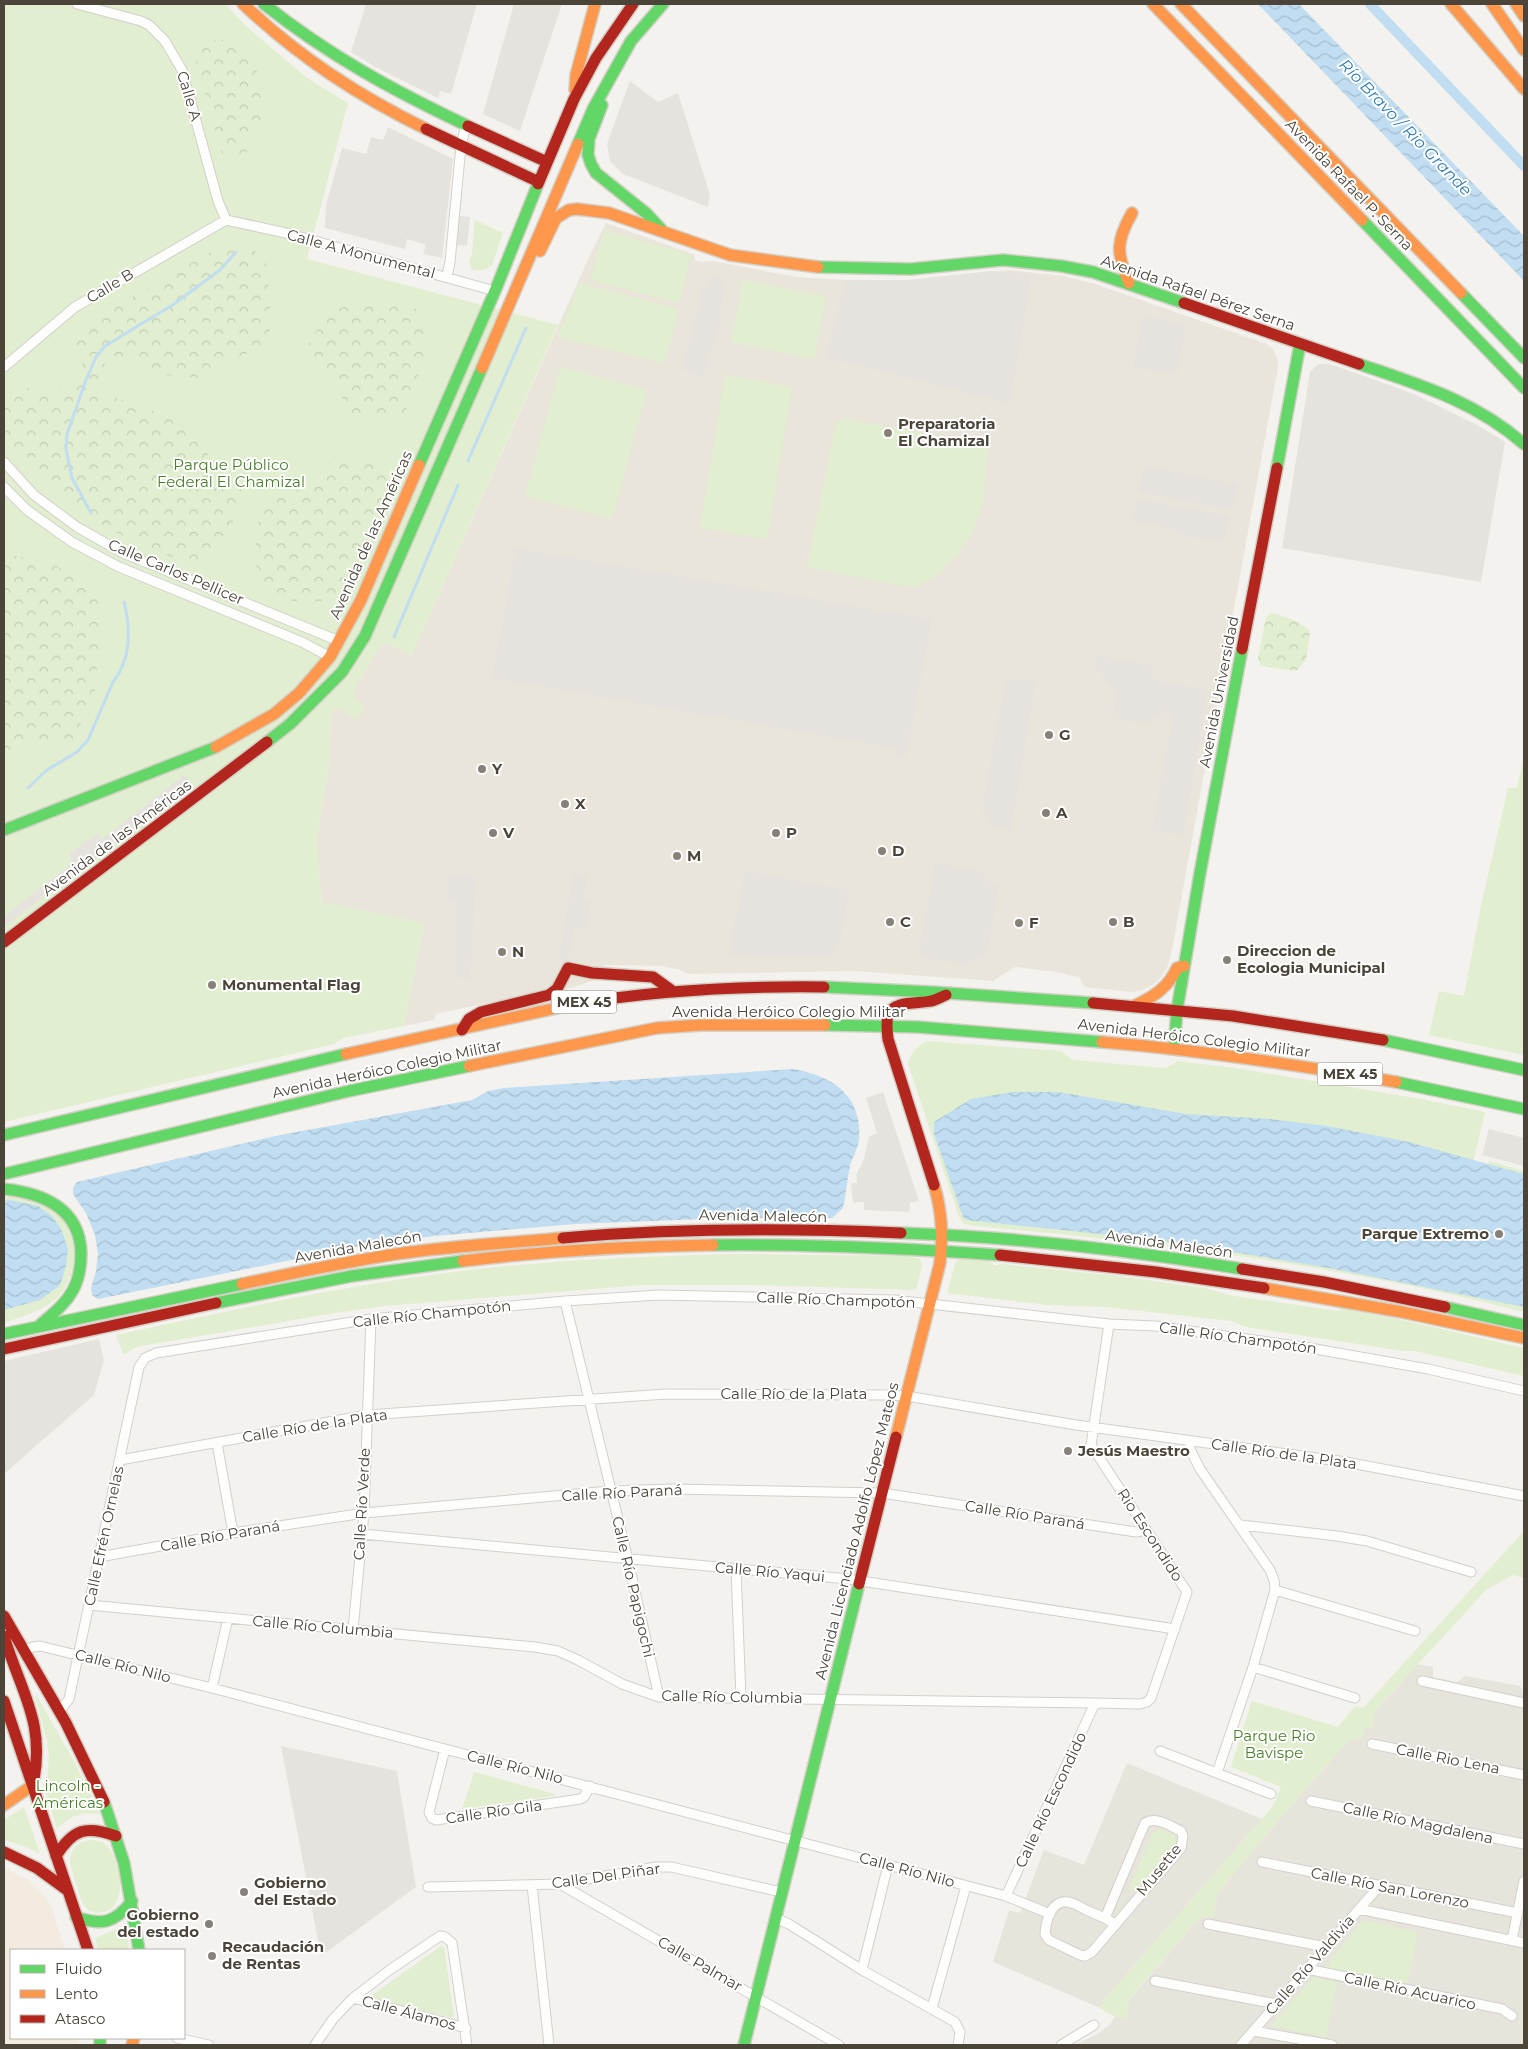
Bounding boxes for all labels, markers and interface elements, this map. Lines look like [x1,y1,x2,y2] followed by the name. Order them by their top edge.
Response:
[1335,55,1476,200] water label: Río Bravo / Rio Grande
[173,69,206,123] street label: Calle A
[1282,115,1417,254] street label: Avenida Rafael P. Serna
[285,225,437,282] street label: Calle A Monumental
[1099,250,1298,335] street label: Avenida Rafael Pérez Serna
[83,264,137,307] street label: Calle B
[898,414,996,450] place label: Preparatoria El Chamizal
[882,427,894,439] marker: Preparatoria El Chamizal
[325,448,416,622] street label: Avenida de las Américas
[157,455,305,491] park label: Parque Público Federal El Chamizal
[106,534,247,609] street label: Calle Carlos Pellicer
[1194,614,1243,769] street label: Avenida Universidad
[1059,725,1071,744] place label: G
[1043,729,1055,741] marker: G
[491,759,503,778] place label: Y
[476,763,488,775] marker: Y
[38,775,195,900] street label: Avenida de las Américas
[575,794,586,813] place label: X
[559,798,571,810] marker: X
[1055,803,1068,822] place label: A
[1040,807,1052,819] marker: A
[502,823,515,842] place label: V
[786,823,797,842] place label: P
[487,827,499,839] marker: V
[770,827,782,839] marker: P
[892,841,904,860] place label: D
[876,845,888,857] marker: D
[687,846,701,865] place label: M
[671,850,683,862] marker: M
[900,912,911,931] place label: C
[1123,912,1134,931] place label: B
[1029,913,1039,932] place label: F
[884,916,896,928] marker: C
[1107,916,1119,928] marker: B
[1013,917,1025,929] marker: F
[1237,941,1385,977] place label: Direccion de Ecologia Municipal
[512,942,524,961] place label: N
[496,946,508,958] marker: N
[1221,954,1233,966] marker: Direccion de Ecologia Municipal
[222,975,361,994] place label: Monumental Flag
[206,979,218,991] marker: Monumental Flag
[552,990,616,1014] road number: MEX 45
[672,1002,906,1021] street label: Avenida Heróico Colegio Militar
[1077,1014,1311,1061] street label: Avenida Heróico Colegio Militar
[270,1035,503,1102] street label: Avenida Heróico Colegio Militar
[1318,1062,1382,1086] road number: MEX 45
[699,1205,827,1226] street label: Avenida Malecón
[1361,1224,1489,1243] place label: Parque Extremo
[1104,1225,1234,1262] street label: Avenida Malecón
[293,1226,423,1267] street label: Avenida Malecón
[1493,1228,1505,1240] marker: Parque Extremo
[756,1287,916,1312] street label: Calle Río Champotón
[352,1296,512,1331] street label: Calle Río Champotón
[1158,1317,1318,1358] street label: Calle Río Champotón
[810,1380,903,1682] street label: Avenida Licenciado Adolfo López Mateos
[721,1384,867,1403] street label: Calle Río de la Plata
[241,1405,389,1446] street label: Calle Río de la Plata
[1210,1434,1358,1473] street label: Calle Río de la Plata
[1077,1441,1190,1460] place label: Jesús Maestro
[1062,1445,1074,1457] marker: Jesús Maestro
[349,1447,374,1561] street label: Calle Río Verde
[79,1464,128,1608] street label: Calle Efrén Ornelas
[561,1480,683,1505] street label: Calle Río Paraná
[1113,1485,1188,1585] street label: Rio Escondido
[964,1496,1086,1533] street label: Calle Río Paraná
[608,1514,659,1659] street label: Calle Río Papigochi
[159,1516,281,1555] street label: Calle Río Paraná
[714,1557,826,1586] street label: Calle Río Yaqui
[252,1611,394,1642] street label: Calle Río Columbia
[73,1644,173,1687] street label: Calle Río Nilo
[661,1686,803,1707] street label: Calle Río Columbia
[1233,1726,1315,1762] park label: Parque Rio Bavispe
[1011,1729,1090,1871] street label: Calle Río Escondido
[1395,1739,1502,1778] street label: Calle Rio Lena
[465,1745,565,1788] street label: Calle Río Nilo
[33,1776,103,1812] park label: Lincoln - Américas
[444,1795,543,1828] street label: Calle Río Gila
[1341,1797,1495,1848] street label: Calle Río Magdalena
[1132,1840,1185,1900] street label: Musette
[857,1848,957,1891] street label: Calle Río Nilo
[550,1858,662,1893] street label: Calle Del Piñar
[1309,1863,1471,1912] street label: Calle Río San Lorenzo
[254,1873,337,1909] place label: Gobierno del Estado
[238,1886,250,1898] marker: Gobierno del Estado
[117,1905,199,1941] place label: Gobierno del estado
[1261,1911,1358,2019] street label: Calle Río Valdivia
[203,1918,215,1930] marker: Gobierno del estado
[655,1932,746,1995] street label: Calle Palmar
[222,1937,324,1973] place label: Recaudación de Rentas
[10,1949,185,2039] legend
[206,1950,218,1962] marker: Recaudación de Rentas
[55,1959,102,1978] text: Fluido
[1342,1967,1478,2014] street label: Calle Río Acuarico
[55,1984,98,2003] text: Lento
[360,1991,458,2034] street label: Calle Álamos
[55,2009,105,2028] text: Atasco

